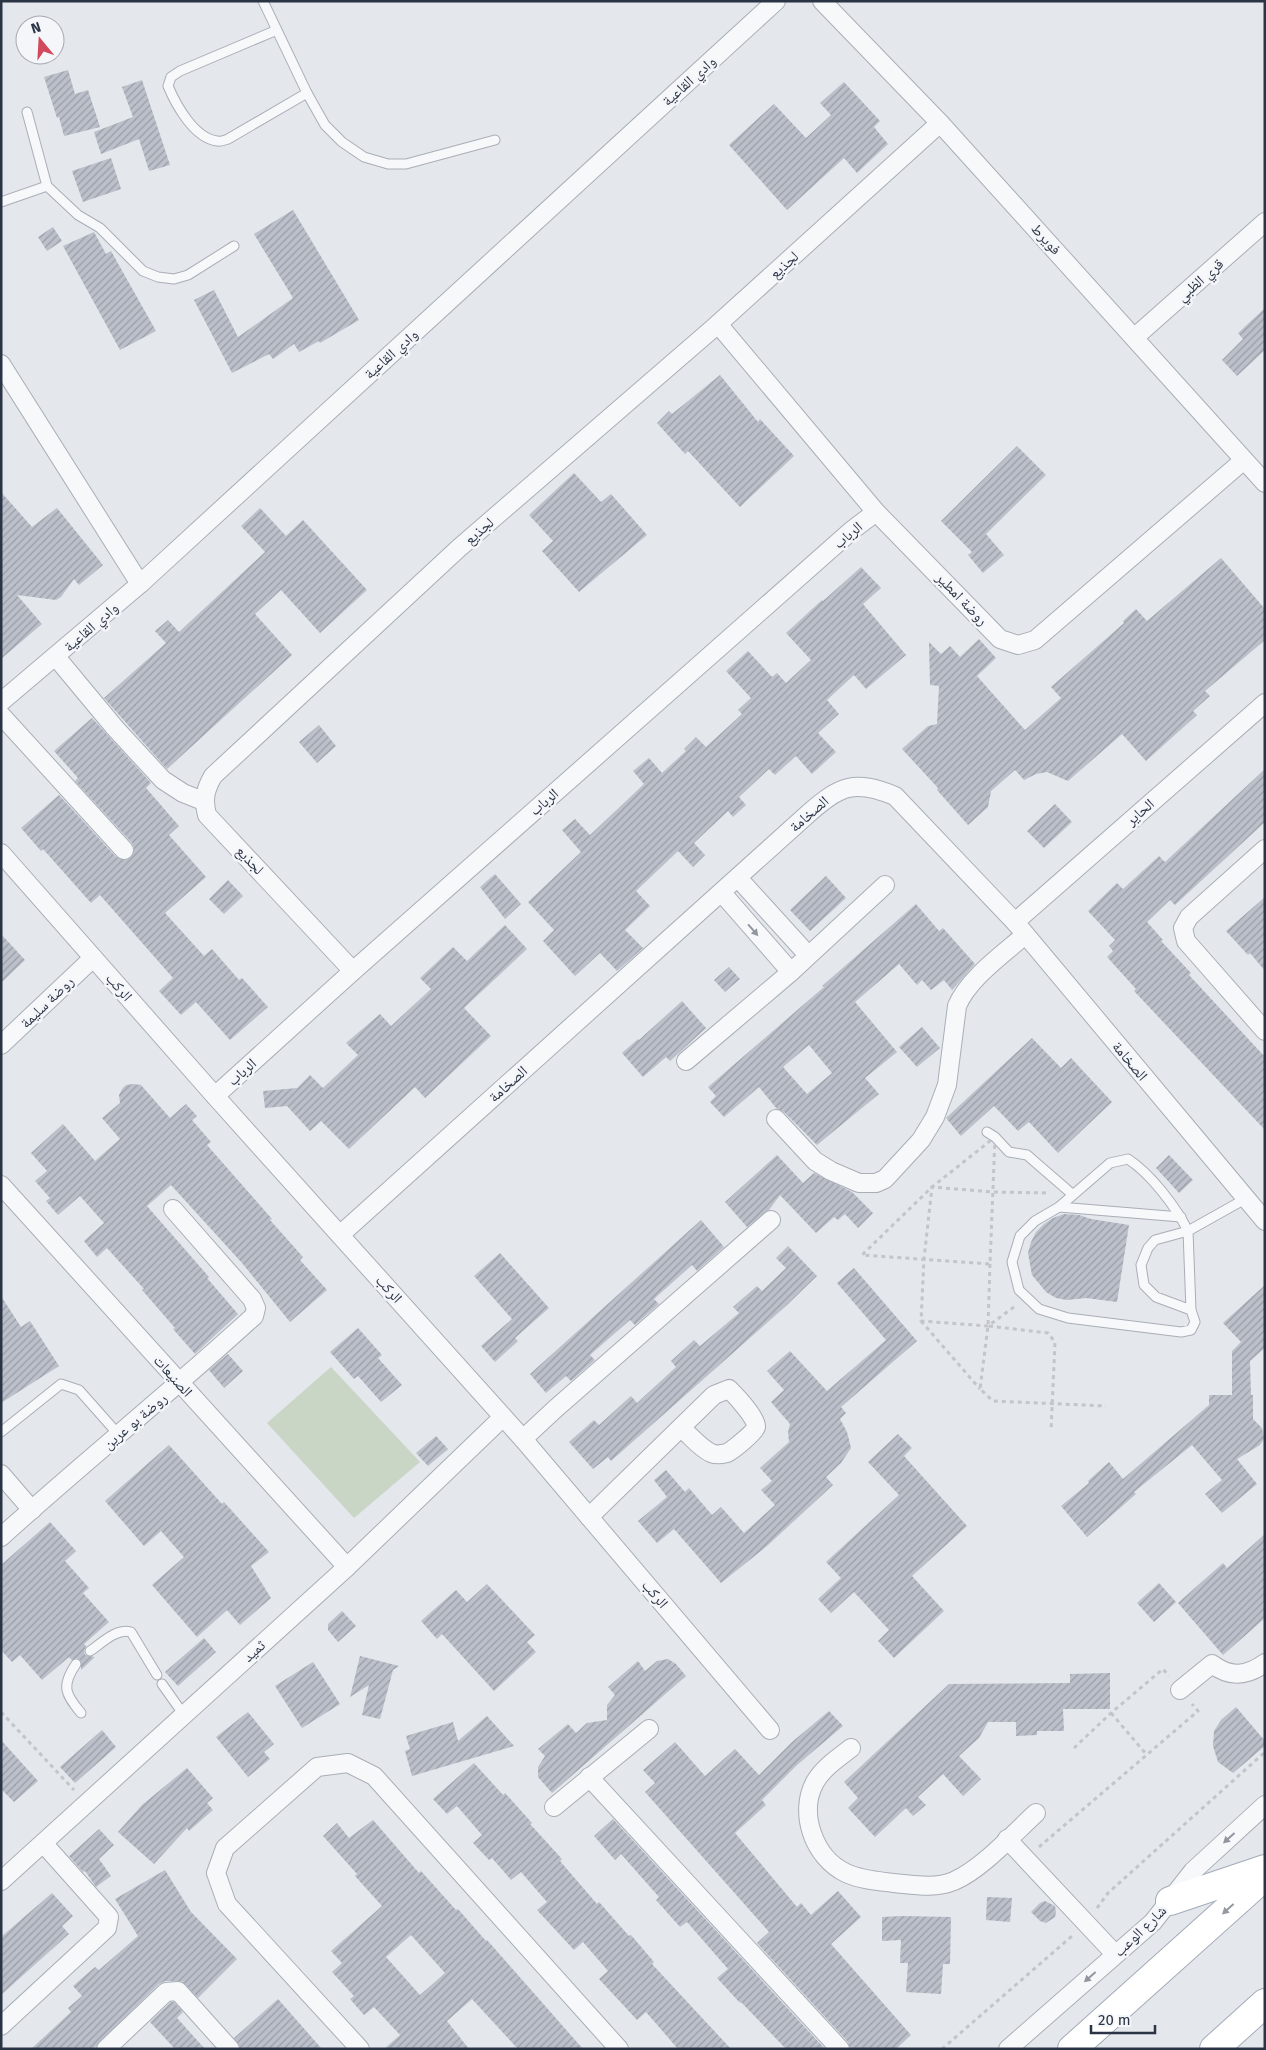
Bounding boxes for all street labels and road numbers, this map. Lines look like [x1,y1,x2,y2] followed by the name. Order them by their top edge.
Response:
[658,52,721,112] street label: وادي القاعية
[1027,220,1065,258] street label: فويرط
[766,247,803,283] street label: لجذيع
[1173,255,1229,307] street label: قري الظبي
[360,325,423,385] street label: وادي القاعية
[461,514,498,549] street label: لجذيع
[830,518,866,552] street label: الرباب
[932,568,992,629] street label: روضة امطير
[60,599,124,658] street label: وادي القاعية
[526,785,562,819] street label: الرباب
[786,792,832,836] street label: الصخامة
[1121,795,1158,830] street label: الحاير
[232,842,268,879] street label: لجذيع
[102,969,136,1005] street label: الركب
[17,972,78,1032] street label: روضة سليمة
[1108,1038,1152,1084] street label: الصخامة
[224,1055,260,1089] street label: الرباب
[485,1062,531,1106] street label: الصخامة
[372,1271,406,1307] street label: الركب
[150,1351,196,1401] street label: الصنيعات
[99,1389,171,1454] street label: روضة بو عرين
[638,1576,672,1612] street label: الركب
[239,1636,269,1666] street label: ثميد
[1110,1901,1171,1961] street label: شارع الوعب

